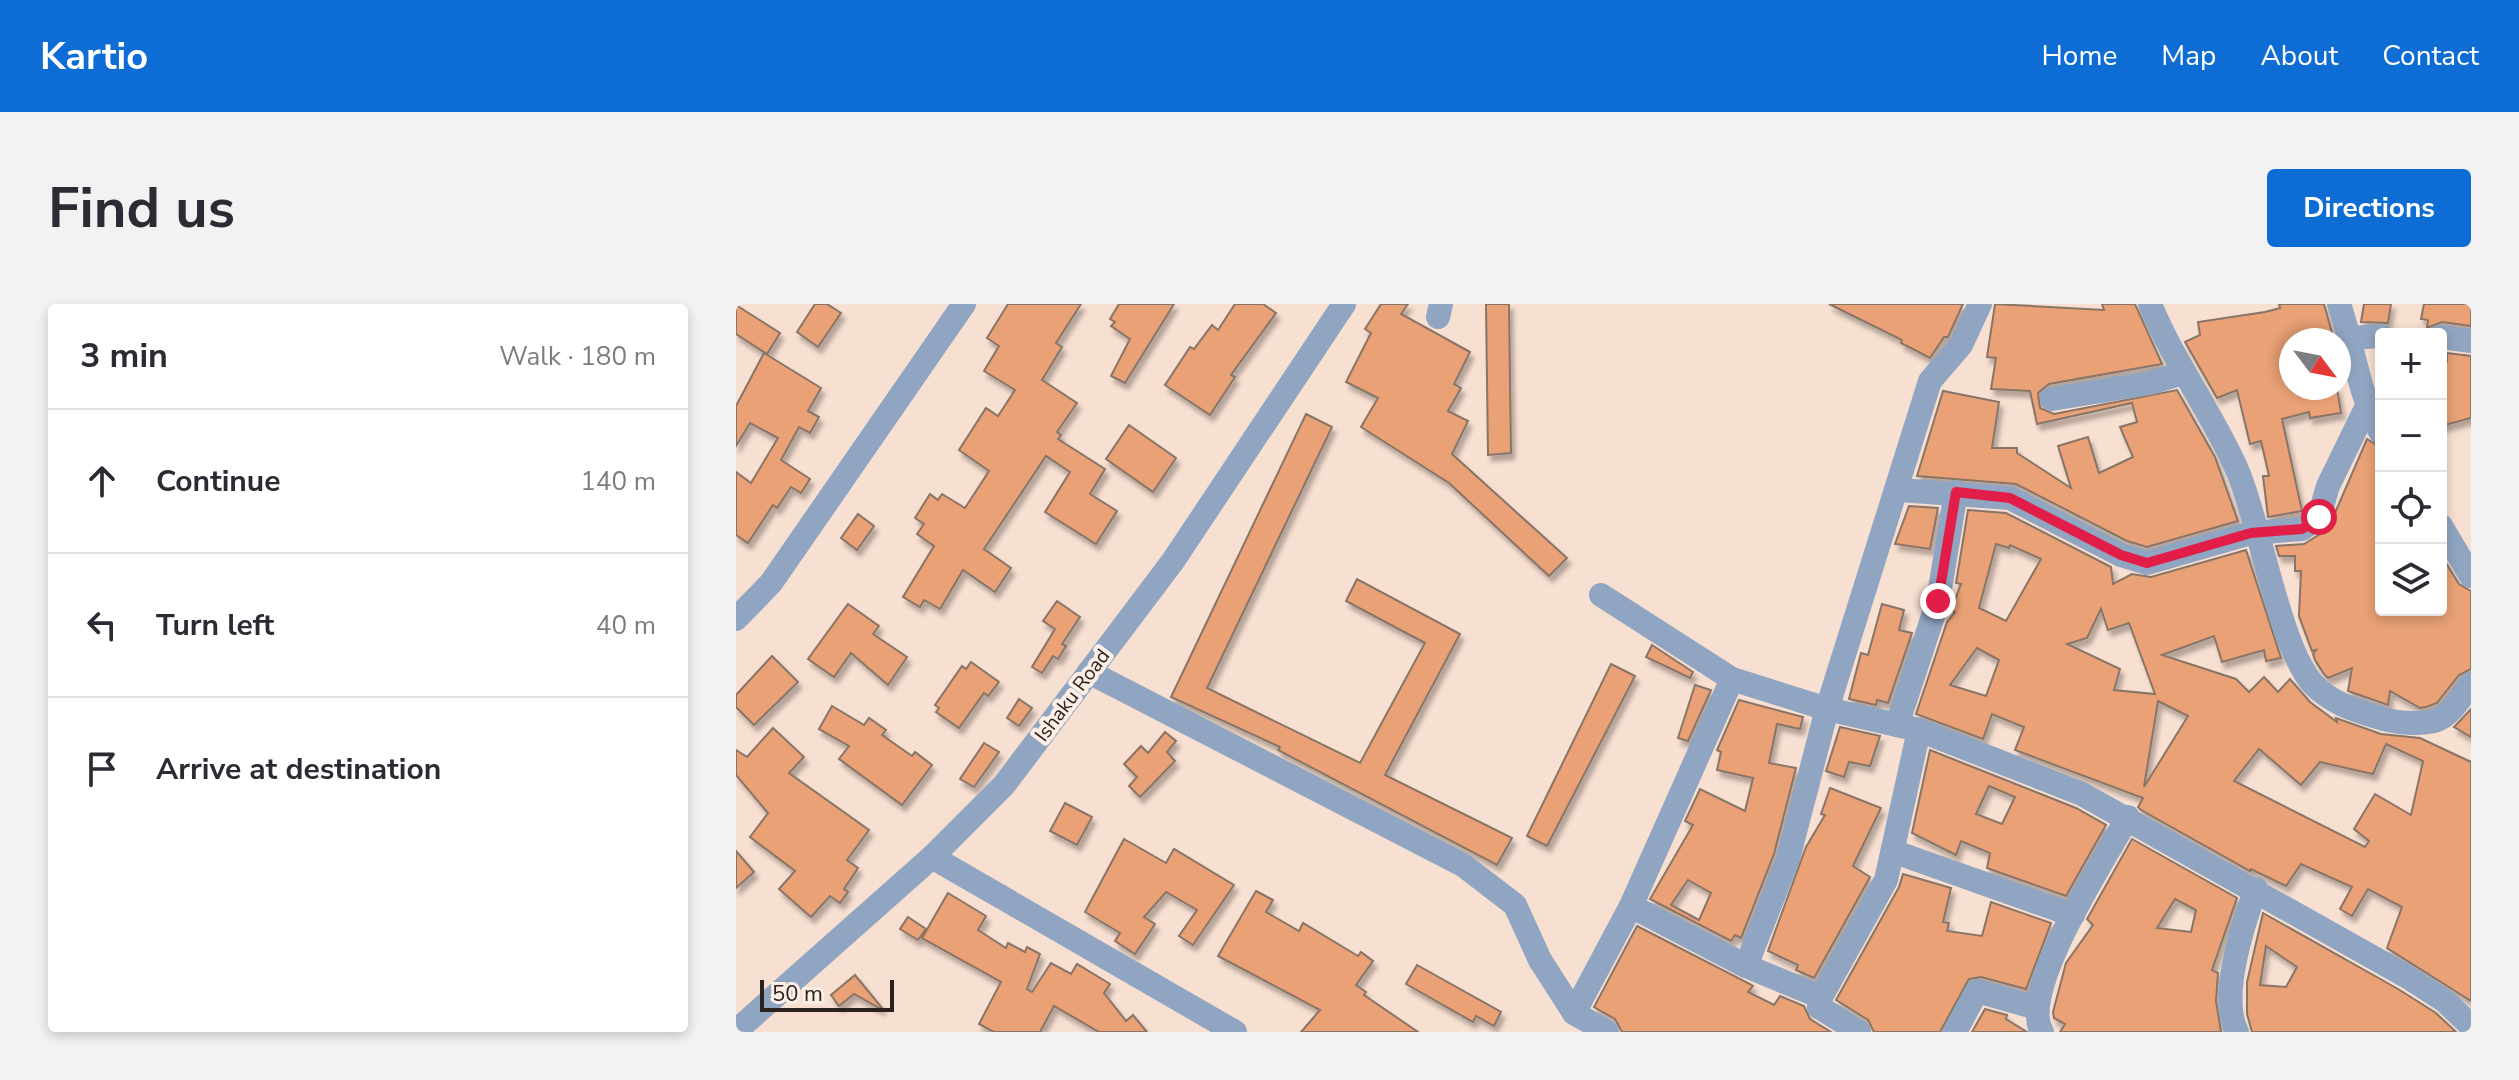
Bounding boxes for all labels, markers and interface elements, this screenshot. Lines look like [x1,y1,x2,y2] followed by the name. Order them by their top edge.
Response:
[40,31,148,82] text: Kartio
[2042,37,2117,75] text: Home
[2161,37,2216,75] text: Map
[2260,37,2338,75] text: About
[2382,37,2479,75] text: Contact
[2267,169,2471,247] button: Directions
[48,170,235,247] text: Find us
[2279,328,2351,400] north arrow
[2375,328,2447,616] map controls
[2375,328,2447,400] button: +
[80,333,168,379] text: 3 min
[499,339,656,374] text: Walk · 180 m
[2375,400,2447,472] button: −
[80,459,124,503] icon: ahead
[156,461,281,502] text: Continue
[580,464,656,499] text: 140 m
[2375,472,2447,544] button: locate
[2301,499,2337,535] route start
[2375,544,2447,616] button: layers
[1920,583,1956,619] route end
[80,603,124,647] icon: left
[156,605,274,646] text: Turn left
[596,608,656,643] text: 40 m
[1029,643,1116,747] street label: Ishaku Road
[80,747,124,791] icon: arrive
[156,749,441,790] text: Arrive at destination
[760,976,894,1012] scale bar
[772,979,823,1009] text: 50 m

